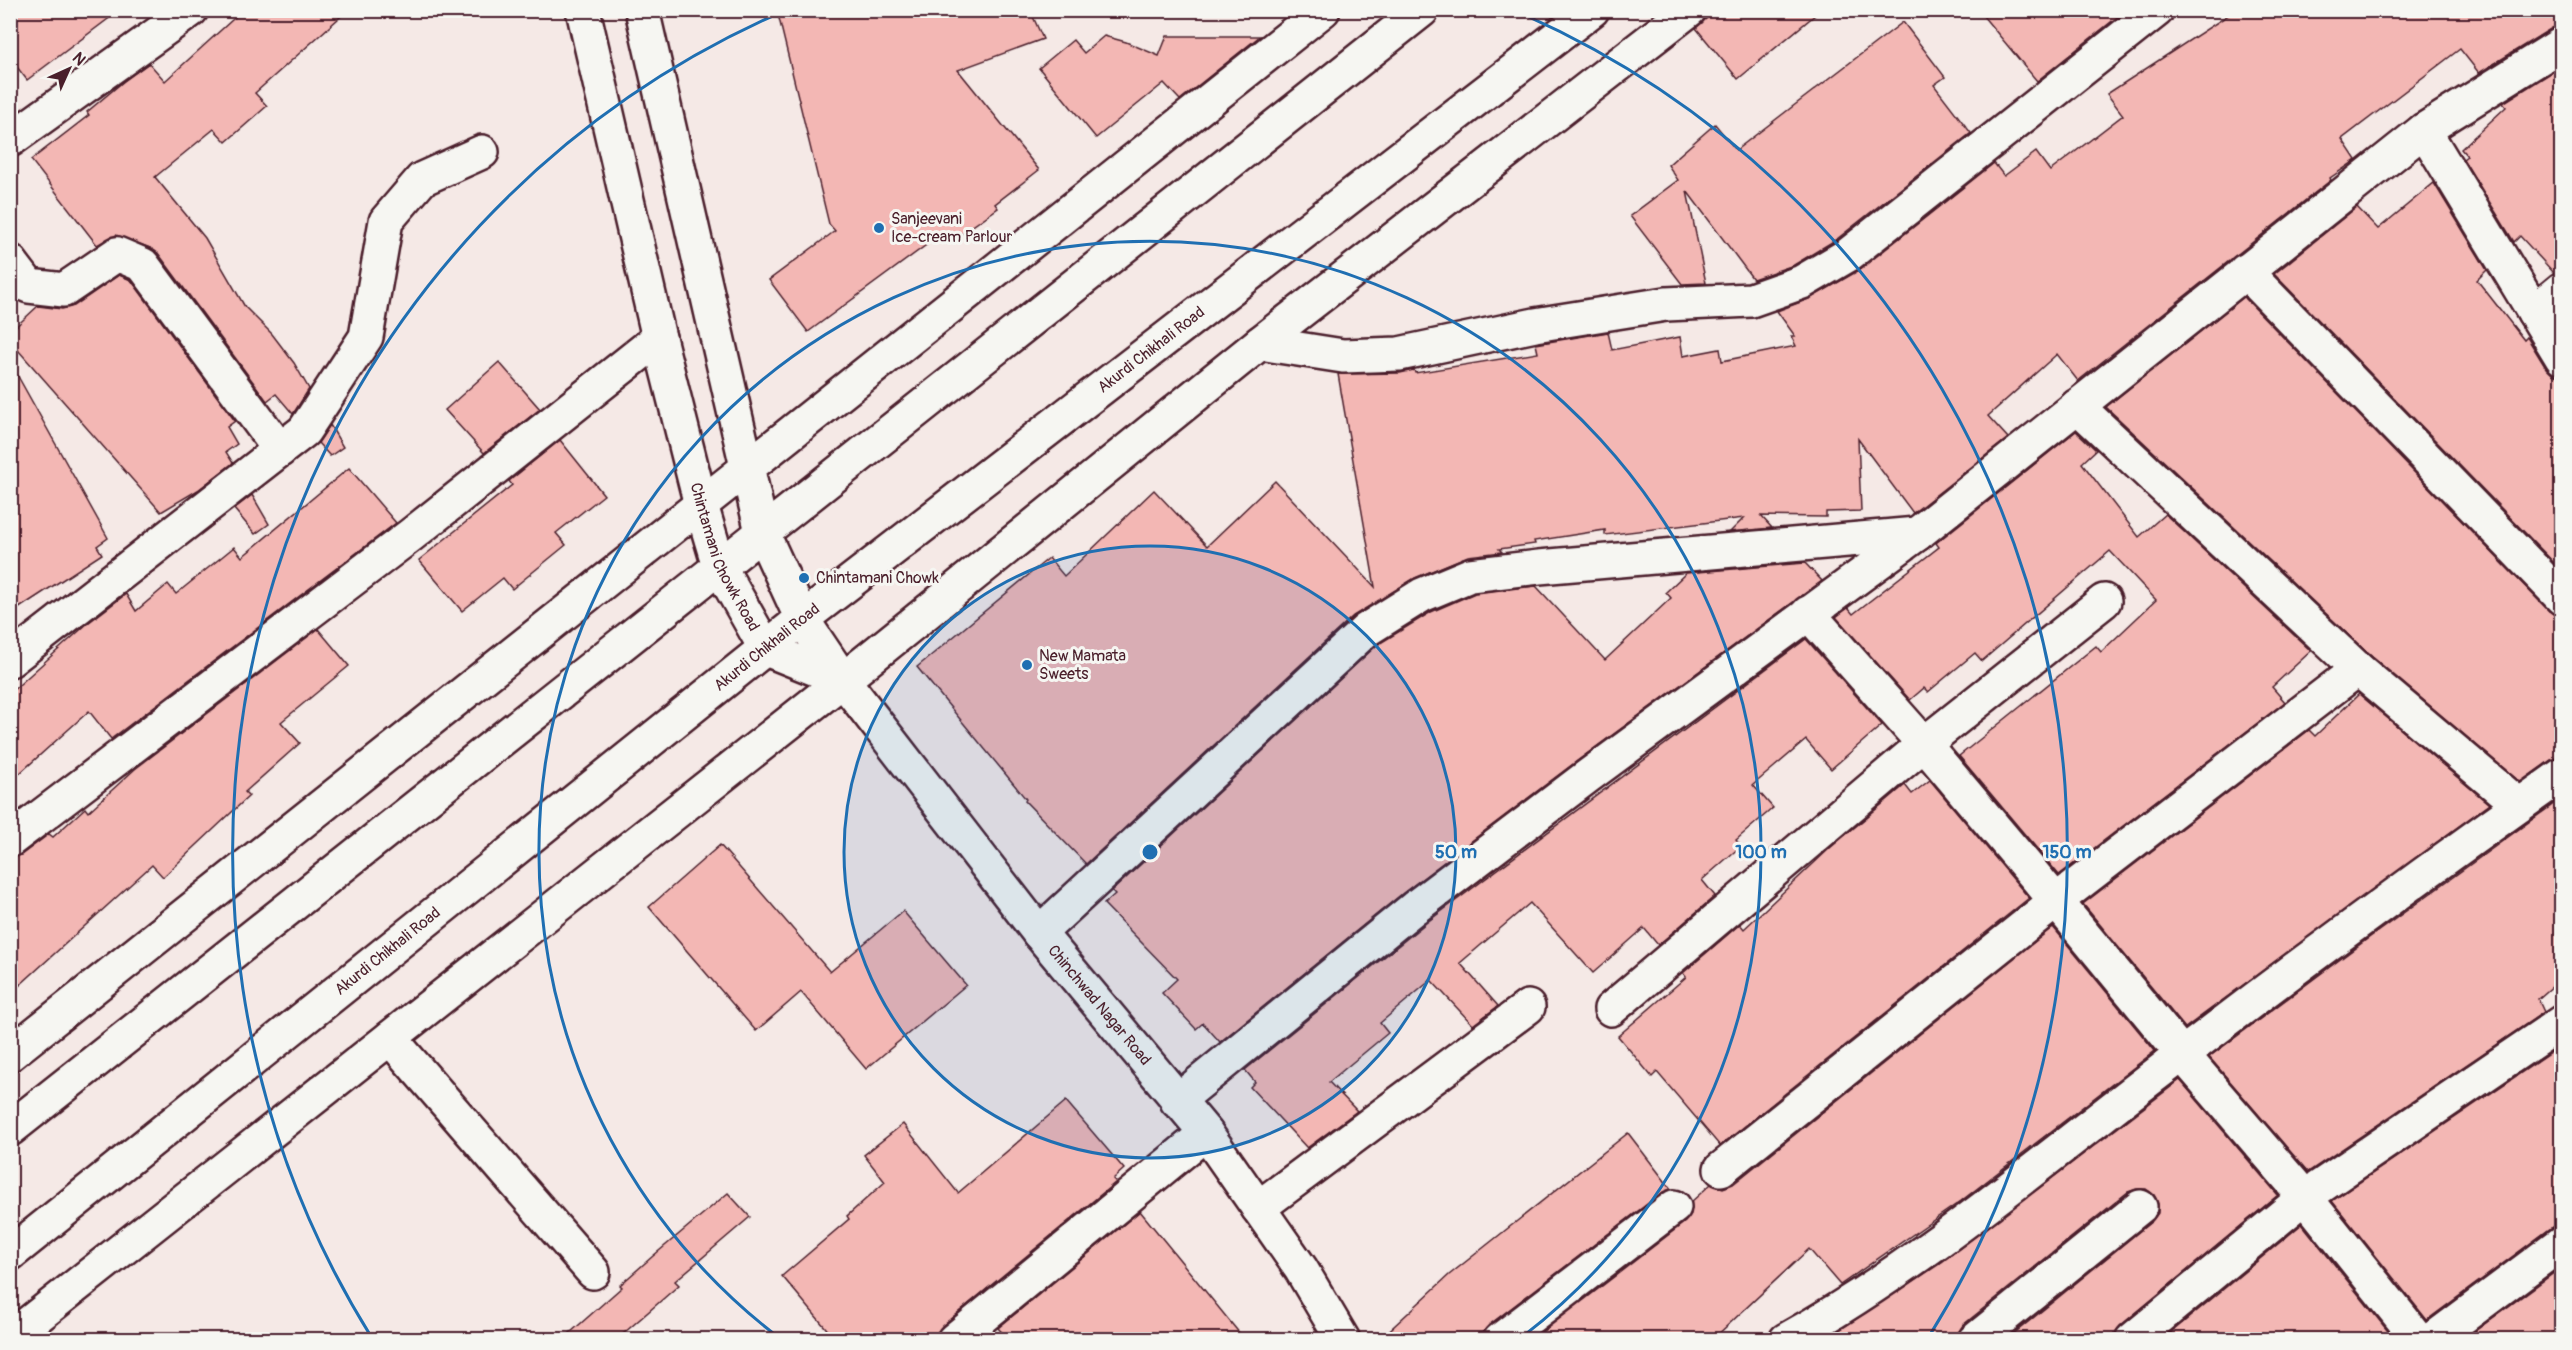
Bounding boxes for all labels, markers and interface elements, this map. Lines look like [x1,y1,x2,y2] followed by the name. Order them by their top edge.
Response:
[39,39,99,99] north arrow
[68,48,90,70] text: N
[891,209,1013,247] place label: Sanjeevani Ice-cream Parlour
[872,221,886,235] marker: Sanjeevani Ice-cream Parlour
[1094,302,1209,397] street label: Akurdi Chikhali Road
[686,481,764,635] street label: Chintamani Chowk Road
[816,568,939,588] place label: Chintamani Chowk
[797,571,811,585] marker: Chintamani Chowk
[710,599,824,696] street label: Akurdi Chikhali Road
[1039,646,1126,684] place label: New Mamata Sweets
[1020,658,1034,672] marker: New Mamata Sweets
[1435,841,1477,864] text: 50 m
[1735,841,1787,864] text: 100 m
[2043,841,2092,864] text: 150 m
[1140,842,1160,862] centre of rings
[331,903,445,1000] street label: Akurdi Chikhali Road
[1043,941,1155,1069] street label: Chinchwad Nagar Road

